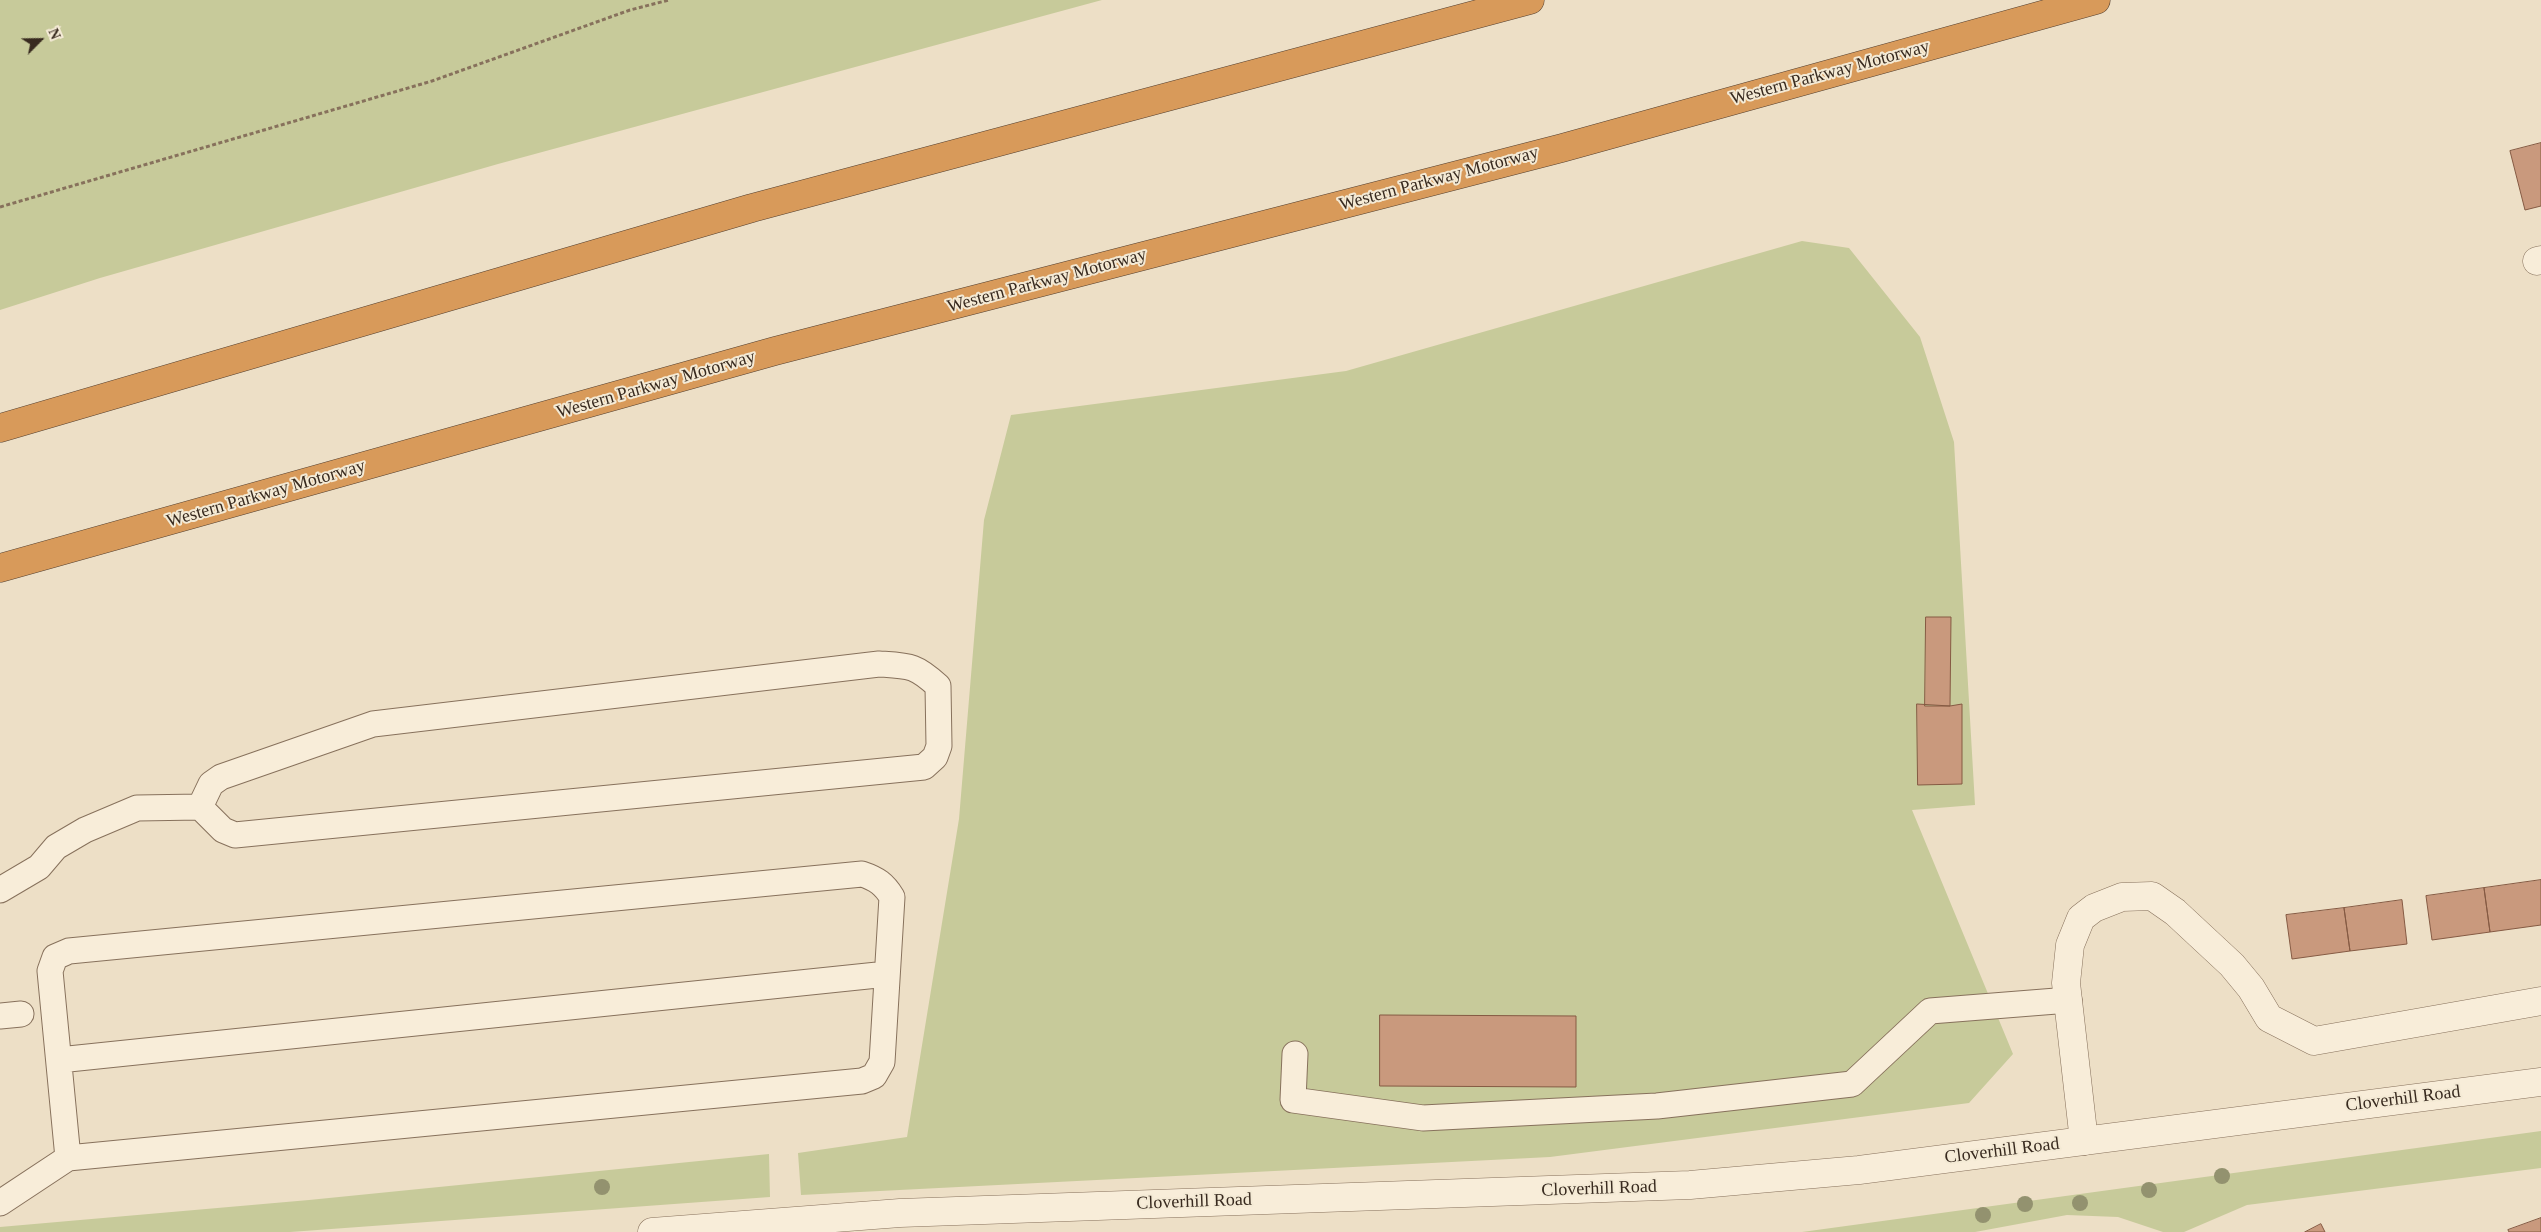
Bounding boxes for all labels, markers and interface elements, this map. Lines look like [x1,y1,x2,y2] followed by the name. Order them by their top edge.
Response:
[15,15,65,65] north arrow
[45,26,63,42] text: N
[1728,36,1932,110] street label: Western Parkway Motorway
[1337,142,1541,216] street label: Western Parkway Motorway
[945,244,1149,318] street label: Western Parkway Motorway
[554,346,758,424] street label: Western Parkway Motorway
[164,455,368,533] street label: Western Parkway Motorway
[2344,1081,2462,1117] street label: Cloverhill Road
[1943,1133,2061,1169] street label: Cloverhill Road
[1541,1176,1657,1202] street label: Cloverhill Road
[1136,1189,1252,1215] street label: Cloverhill Road

